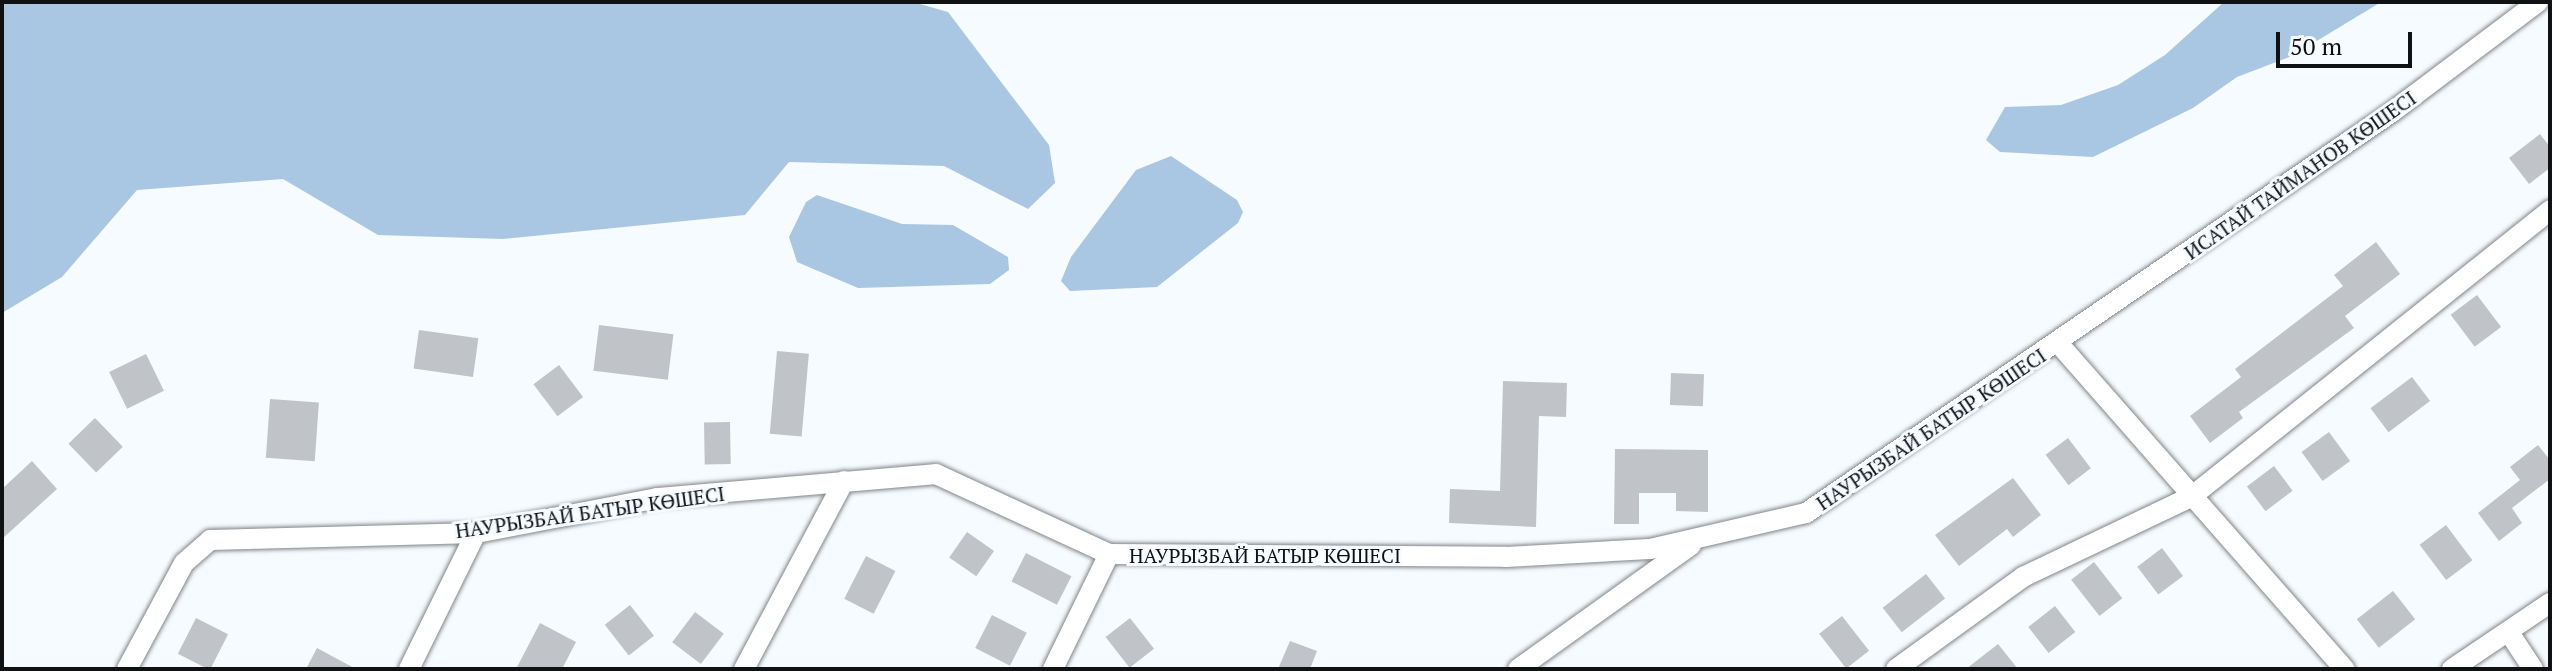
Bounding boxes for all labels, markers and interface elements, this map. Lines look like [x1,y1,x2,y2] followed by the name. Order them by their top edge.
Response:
[2280,16,2416,66] scale bar
[2290,30,2342,62] text: 50 m
[2180,86,2420,264] street label: ИСАТАЙ ТАЙМАНОВ КӨШЕСІ
[1812,343,2050,515] street label: НАУРЫЗБАЙ БАТЫР КӨШЕСІ
[454,481,726,543] street label: НАУРЫЗБАЙ БАТЫР КӨШЕСІ
[1129,543,1401,567] street label: НАУРЫЗБАЙ БАТЫР КӨШЕСІ

